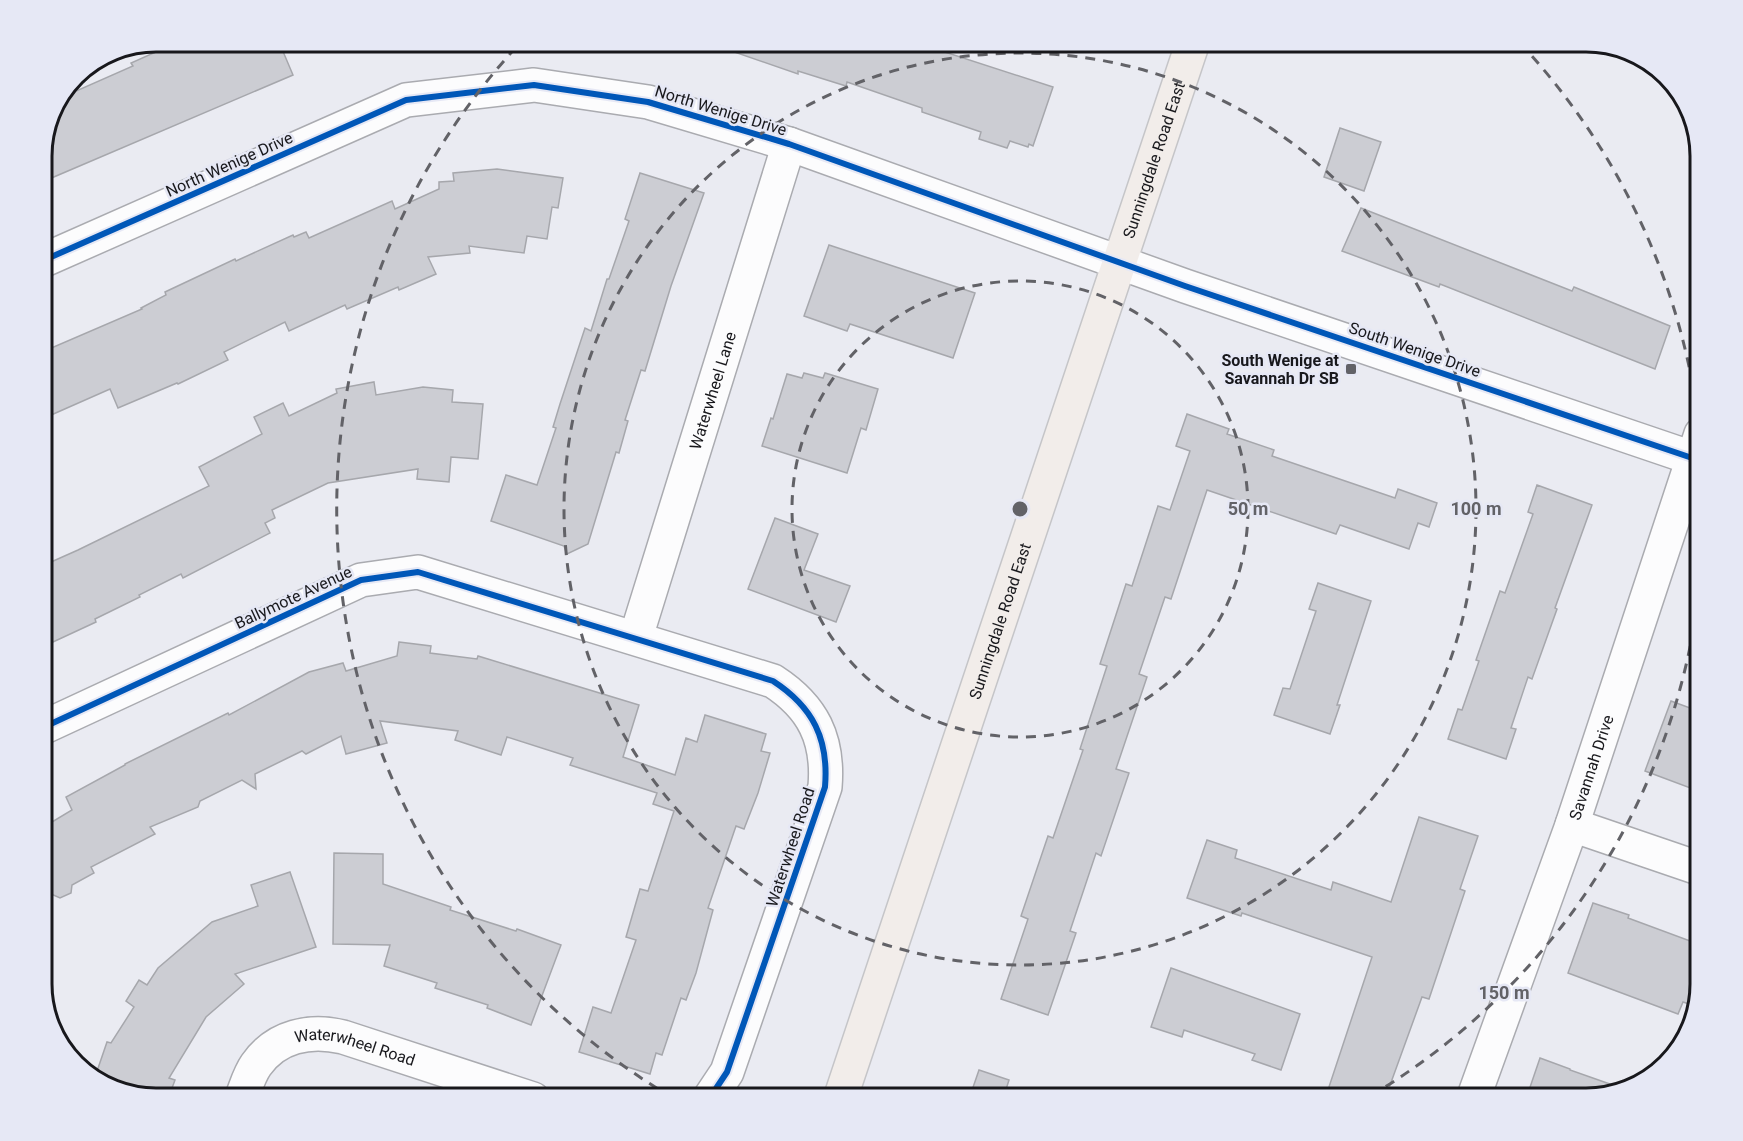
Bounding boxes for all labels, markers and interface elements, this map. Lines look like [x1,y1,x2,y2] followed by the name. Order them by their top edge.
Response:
[1119,79,1189,241] street label: Sunningdale Road East
[653,81,789,140] street label: North Wenige Drive
[163,128,296,201] street label: North Wenige Drive
[1346,318,1483,381] street label: South Wenige Drive
[686,330,740,452] street label: Waterwheel Lane
[1221,351,1340,388] place label: South Wenige at Savannah Dr SB
[1344,362,1358,376] marker: South Wenige at Savannah Dr SB
[1228,498,1268,519] text: 50 m
[1450,498,1502,519] text: 100 m
[1010,499,1030,519] centre of rings
[965,540,1035,702] street label: Sunningdale Road East
[232,562,355,633] street label: Ballymote Avenue
[1565,713,1618,823] street label: Savannah Drive
[762,785,819,909] street label: Waterwheel Road
[1478,982,1530,1003] text: 150 m
[293,1025,418,1070] street label: Waterwheel Road

